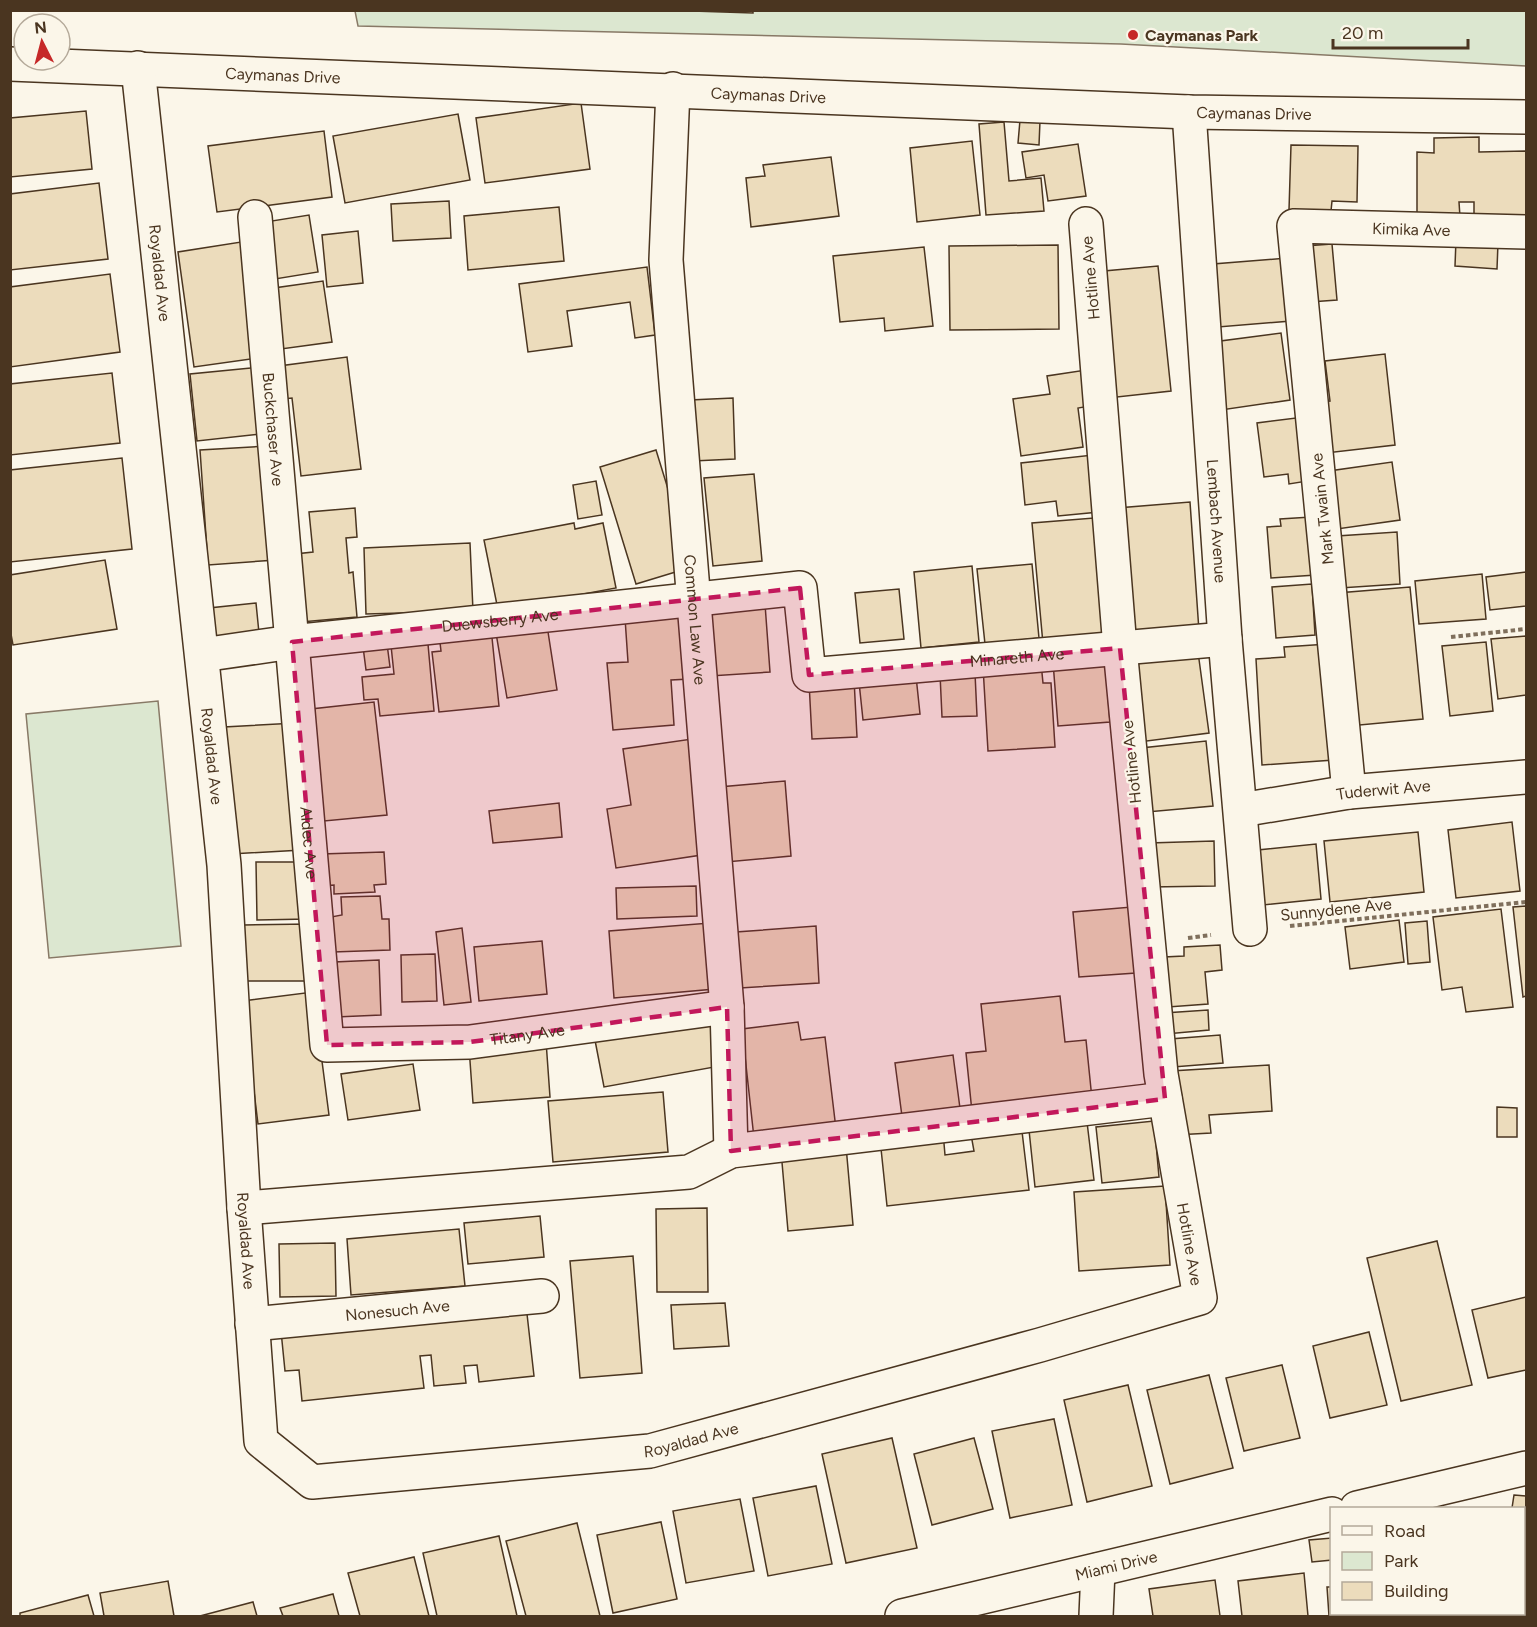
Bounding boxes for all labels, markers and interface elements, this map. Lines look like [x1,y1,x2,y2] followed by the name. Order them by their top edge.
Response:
[12,12,72,72] north arrow
[1333,12,1468,50] scale bar
[33,17,48,38] text: N
[1342,22,1383,44] text: 20 m
[1145,26,1259,45] place label: Caymanas Park
[1126,28,1140,42] marker: Caymanas Park
[225,64,341,87] street label: Caymanas Drive
[710,84,827,107] street label: Caymanas Drive
[1196,103,1312,124] street label: Caymanas Drive
[1372,219,1451,240] street label: Kimika Ave
[145,223,174,323] street label: Royaldad Ave
[1077,235,1104,320] street label: Hotline Ave
[259,372,287,487] street label: Buckchaser Ave
[1307,452,1338,566] street label: Mark Twain Ave
[1203,459,1230,584] street label: Lembach Avenue
[680,554,710,686] street label: Common Law Ave
[441,605,560,636] street label: Duewsberry Ave
[969,644,1065,671] street label: Minareth Ave
[197,707,226,806] street label: Royaldad Ave
[1118,719,1145,805] street label: Hotline Ave
[1335,776,1432,804] street label: Tuderwit Ave
[296,806,322,880] street label: Aldec Ave
[1279,894,1393,925] street label: Sunnydene Ave
[489,1020,566,1049] street label: Titany Ave
[233,1192,259,1290] street label: Royaldad Ave
[1173,1201,1206,1287] street label: Hotline Ave
[344,1296,451,1325] street label: Nonesuch Ave
[643,1418,741,1462] street label: Royaldad Ave
[1330,1507,1525,1615] legend
[1384,1520,1425,1542] text: Road
[1073,1547,1159,1585] street label: Miami Drive
[1384,1550,1419,1572] text: Park
[1384,1580,1449,1602] text: Building

